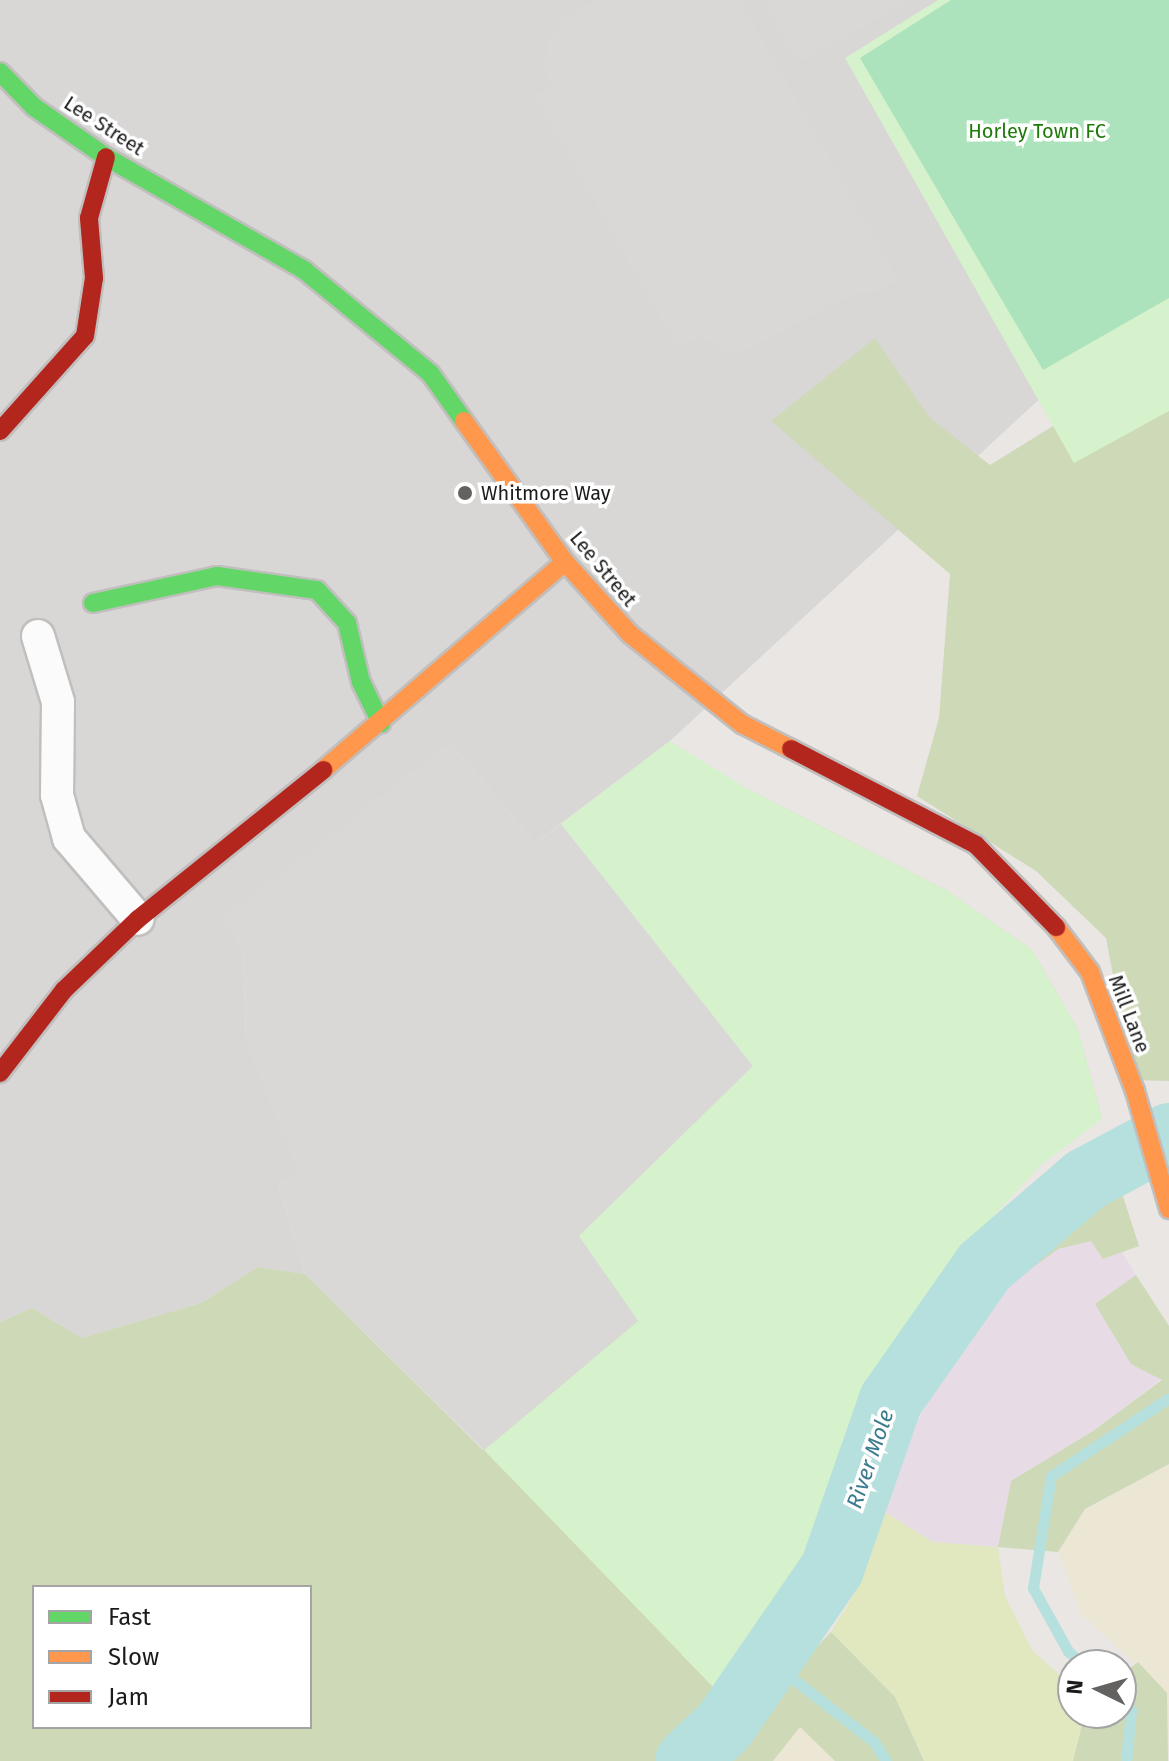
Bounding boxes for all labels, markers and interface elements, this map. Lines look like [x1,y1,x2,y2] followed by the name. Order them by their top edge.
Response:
[59,91,149,161] street label: Lee Street
[968,119,1106,143] park label: Horley Town FC
[481,481,611,505] place label: Whitmore Way
[456,484,474,502] marker: Whitmore Way
[565,527,641,611] street label: Lee Street
[1103,972,1155,1056] street label: Mill Lane
[841,1406,899,1512] water label: River Mole
[32,1585,312,1729] legend
[108,1603,151,1631] text: Fast
[108,1643,159,1671] text: Slow
[1057,1649,1137,1729] north arrow
[1061,1679,1089,1695] text: N
[108,1683,149,1711] text: Jam

